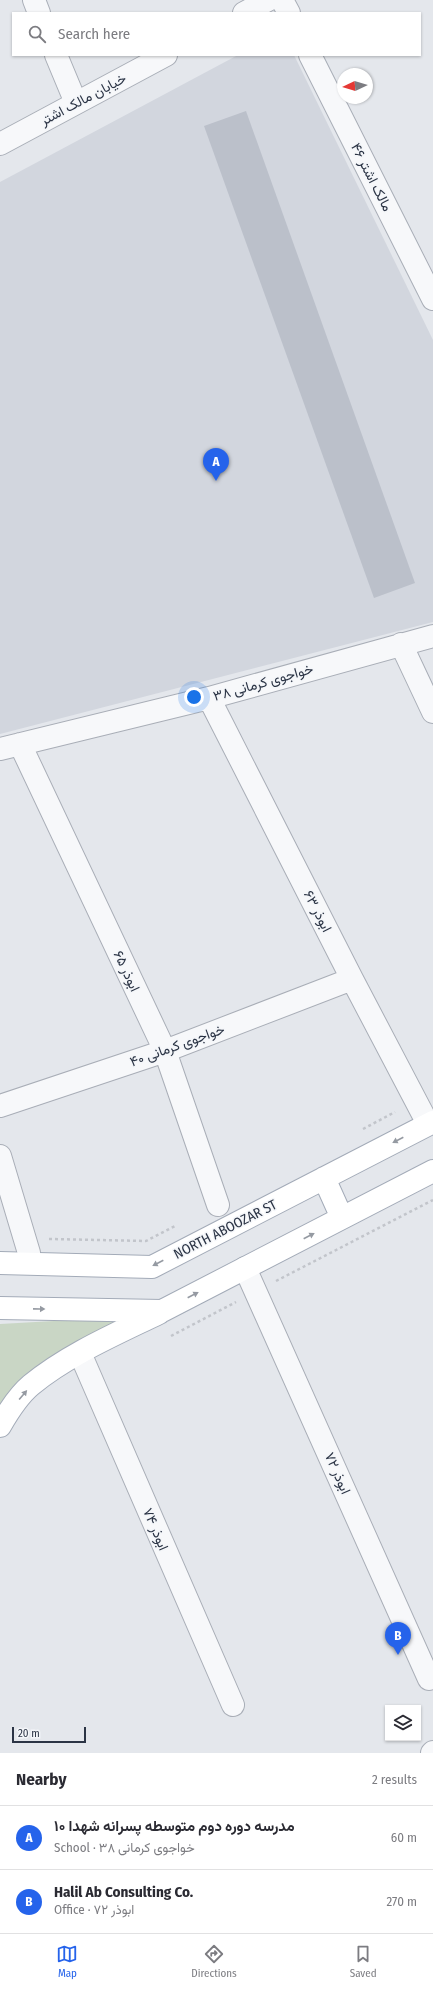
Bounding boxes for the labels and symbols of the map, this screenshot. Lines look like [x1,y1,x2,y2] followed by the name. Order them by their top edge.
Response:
[337,68,373,104] north arrow
[36,70,129,130] street label: خیابان مالک اشتر
[347,140,396,214] street label: مالک اشتر ۴۶
[203,448,229,481] pin: A
[211,660,315,705] street label: خواجوی کرمانی ۳۸
[184,687,204,707] your location
[300,888,335,935] street label: ابوذر ۶۳
[110,948,143,995] street label: ابوذر ۶۵
[127,1020,227,1070] street label: خواجوی کرمانی ۴۰
[393,1136,404,1143] one-way arrow
[171,1196,280,1263] street label: NORTH ABOOZAR ST
[303,1232,314,1239] one-way arrow
[153,1260,164,1267] one-way arrow
[187,1292,199,1298] one-way arrow
[33,1305,45,1312] one-way arrow
[18,1389,27,1400] one-way arrow
[321,1450,354,1497] street label: ابوذر ۷۲
[139,1505,172,1553] street label: ابوذر ۷۴
[385,1622,411,1655] pin: B
[12,1725,86,1744] scale bar

